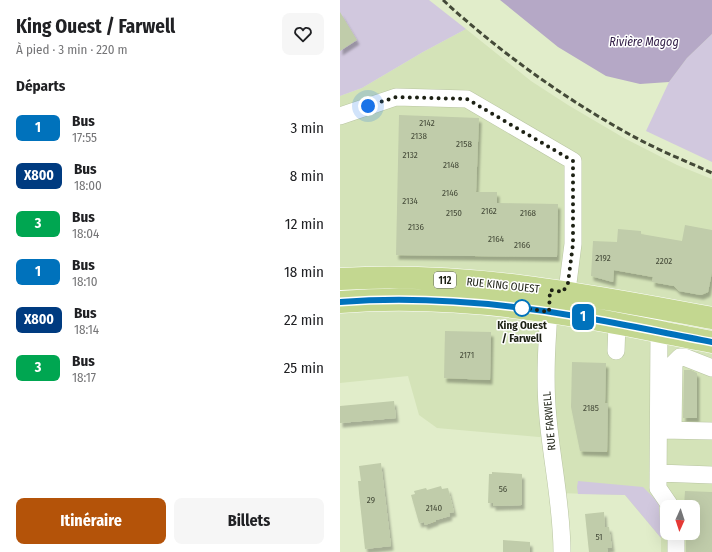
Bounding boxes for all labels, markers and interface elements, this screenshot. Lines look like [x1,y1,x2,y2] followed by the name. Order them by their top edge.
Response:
[282,13,324,55] button: heart
[16,15,175,38] text: King Ouest / Farwell
[609,35,679,49] water label: Rivière Magog
[16,42,128,57] text: À pied · 3 min · 220 m
[16,77,65,95] text: Départs
[358,96,378,116] your location
[72,112,95,130] text: Bus
[419,118,435,128] house number: 2142
[35,119,41,136] text: 1
[290,119,324,137] text: 3 min
[72,130,97,145] text: 17:55
[411,131,427,141] house number: 2138
[456,139,472,149] house number: 2158
[402,150,418,160] house number: 2132
[74,160,97,178] text: Bus
[443,160,460,170] house number: 2148
[24,167,54,184] text: X800
[290,167,324,185] text: 8 min
[74,178,102,193] text: 18:00
[442,188,459,198] house number: 2146
[402,196,418,206] house number: 2134
[481,206,497,216] house number: 2162
[72,208,95,226] text: Bus
[446,208,462,218] house number: 2150
[520,208,537,218] house number: 2168
[35,215,41,232] text: 3
[285,215,324,233] text: 12 min
[408,222,424,232] house number: 2136
[72,226,99,241] text: 18:04
[488,234,505,244] house number: 2164
[514,240,531,250] house number: 2166
[595,253,611,263] house number: 2192
[72,256,95,274] text: Bus
[656,256,672,266] house number: 2202
[35,263,41,280] text: 1
[284,263,324,281] text: 18 min
[434,272,456,288] road number: 112
[72,274,98,289] text: 18:10
[466,275,541,296] street label: RUE KING OUEST
[513,299,531,317] marker: King Ouest / Farwell
[74,304,97,322] text: Bus
[570,304,596,330] line badge: 1
[580,308,586,325] text: 1
[24,311,54,328] text: X800
[284,311,324,329] text: 22 min
[497,319,547,345] place label: King Ouest / Farwell
[74,322,99,337] text: 18:14
[460,350,474,360] house number: 2171
[72,352,95,370] text: Bus
[35,359,41,376] text: 3
[284,359,324,377] text: 25 min
[72,370,96,385] text: 18:17
[540,391,559,451] street label: RUE FARWELL
[583,403,599,413] house number: 2185
[499,484,508,494] house number: 56
[367,495,375,505] house number: 29
[16,498,166,544] button: Itinéraire
[174,498,324,544] button: Billets
[660,500,700,540] north arrow
[660,500,700,540] map controls
[426,503,442,513] house number: 2140
[595,532,603,542] house number: 51

